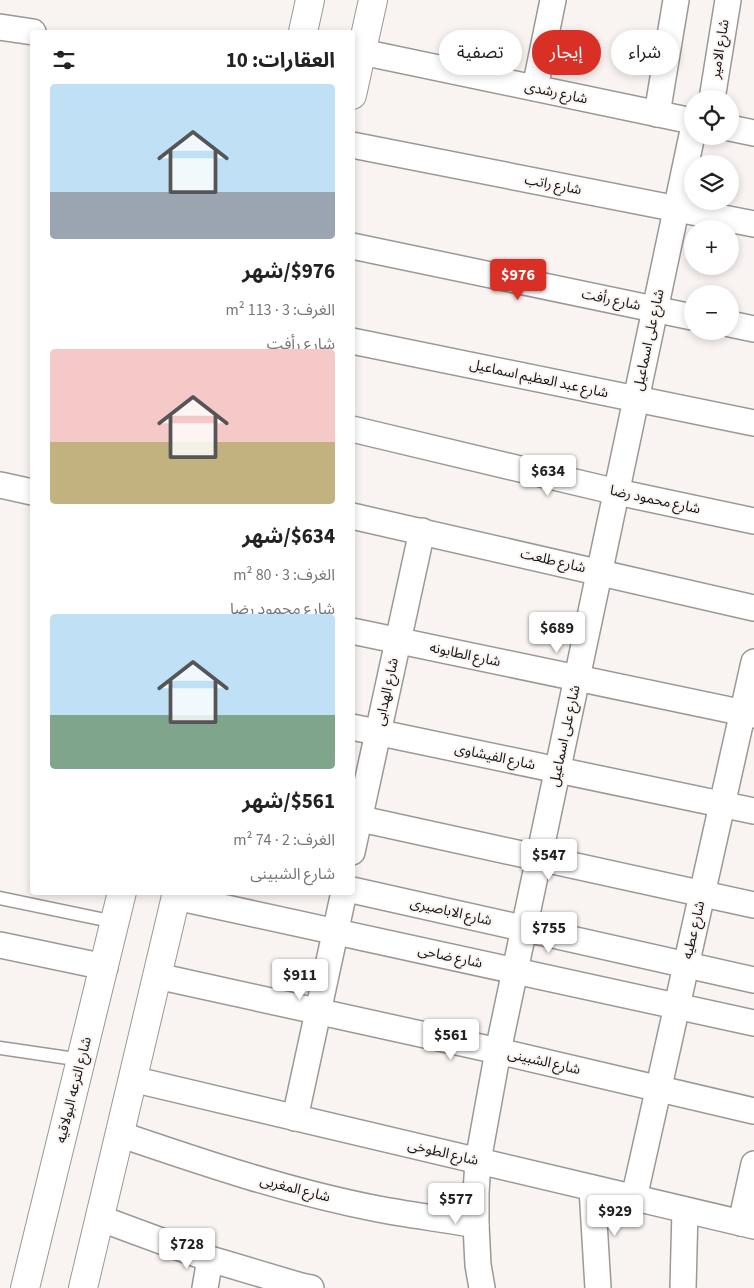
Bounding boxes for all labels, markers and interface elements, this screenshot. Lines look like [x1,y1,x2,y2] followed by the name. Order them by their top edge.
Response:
[705,18,735,81] street label: شارع الامير
[439,30,522,75] chip: تصفية
[532,30,601,75] chip: إيجار
[611,30,679,75] chip: شراء
[226,45,335,75] text: العقارات: 10
[50,46,78,74] icon: filters
[523,77,589,109] street label: شارع رشدى
[684,90,739,340] map controls
[684,90,739,145] button: locate
[148,117,238,207] icon: home
[684,155,739,210] button: layers
[523,170,583,200] street label: شارع راتب
[684,220,739,275] button: +
[242,256,335,286] text: $976/شهر
[488,258,548,301] pin: $976
[501,264,535,286] text: $976
[580,284,642,316] street label: شارع رأفت
[684,285,739,340] button: −
[628,287,670,393] street label: شارع على اسماعيل
[225,299,335,321] text: الغرف: 3 · 113 m²
[267,333,335,355] text: شارع رأفت
[468,355,610,403] street label: شارع عبد العظيم اسماعيل
[148,382,238,472] icon: home
[518,454,578,497] pin: $634
[531,460,565,482] text: $634
[608,481,702,519] street label: شارع محمود رضا
[242,521,335,551] text: $634/شهر
[518,544,588,578] street label: شارع طلعت
[233,564,335,586] text: الغرف: 3 · 80 m²
[230,598,335,620] text: شارع محمود رضا
[527,612,587,654] pin: $689
[540,617,574,639] text: $689
[428,638,502,672] street label: شارع الطابونه
[148,647,238,737] icon: home
[370,656,404,728] street label: شارع الهدابى
[544,683,586,789] street label: شارع على اسماعيل
[453,739,537,775] street label: شارع الفيشاوى
[242,786,335,816] text: $561/شهر
[233,829,335,851] text: الغرف: 2 · 74 m²
[519,838,579,881] pin: $547
[532,844,566,866] text: $547
[250,863,335,885] text: شارع الشبينى
[408,893,494,931] street label: شارع الاباصيرى
[678,899,710,961] street label: شارع عطيه
[519,912,579,954] pin: $755
[532,917,566,939] text: $755
[416,940,484,974] street label: شارع ضاحى
[270,958,330,1001] pin: $911
[283,964,317,986] text: $911
[421,1018,481,1061] pin: $561
[434,1024,468,1046] text: $561
[51,1035,97,1145] street label: شارع الترعه البولاقيه
[506,1044,582,1080] street label: شارع الشبينى
[406,1135,480,1171] street label: شارع الطوخى
[258,1171,332,1207] street label: شارع المغربى
[426,1182,486,1225] pin: $577
[439,1188,473,1210] text: $577
[585,1194,645,1237] pin: $929
[598,1200,632,1222] text: $929
[157,1228,217,1270] pin: $728
[170,1233,204,1255] text: $728

